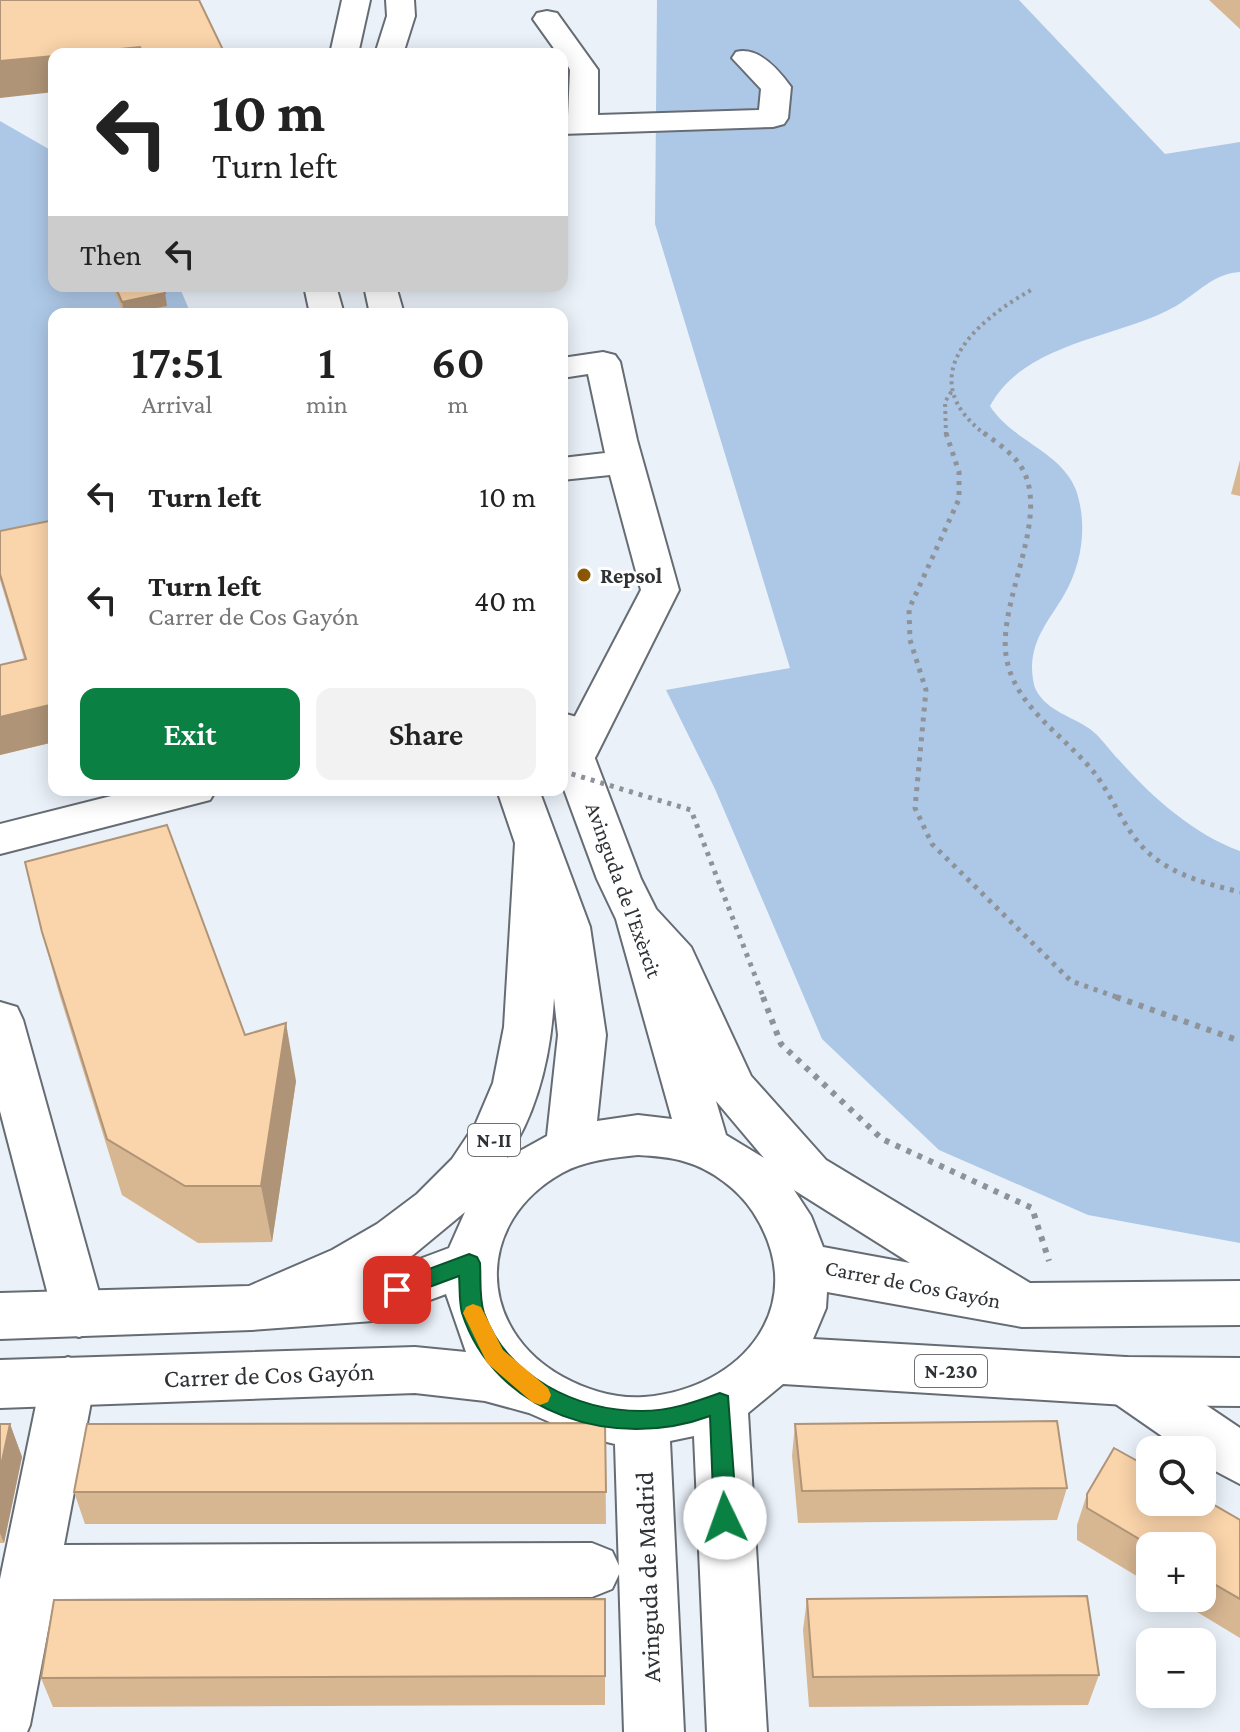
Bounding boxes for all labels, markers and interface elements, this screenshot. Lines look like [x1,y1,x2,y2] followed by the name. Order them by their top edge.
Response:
[80,80,184,184] icon: left
[212,81,325,143] text: 10 m
[212,146,337,186] text: Turn left
[158,232,202,276] icon: left
[80,238,142,271] text: Then
[131,335,223,388] text: 17:51
[318,335,335,388] text: 1
[431,335,485,388] text: 60
[142,390,212,419] text: Arrival
[306,390,348,419] text: min
[447,390,468,419] text: m
[80,474,124,518] icon: left
[148,480,261,513] text: Turn left
[479,480,536,513] text: 10 m
[600,563,663,588] place label: Repsol
[575,566,593,584] marker: Repsol
[148,569,261,602] text: Turn left
[80,578,124,622] icon: left
[474,584,536,617] text: 40 m
[148,602,359,631] text: Carrer de Cos Gayón
[80,688,300,780] button: Exit
[316,688,536,780] button: Share
[581,799,668,982] street label: Avinguda de l'Exèrcit
[468,1124,520,1156] road number: N-II
[823,1255,1003,1313] street label: Carrer de Cos Gayón
[363,1256,431,1324] pin
[375,1268,419,1312] icon: arrive
[915,1355,987,1387] road number: N-230
[163,1357,375,1393] street label: Carrer de Cos Gayón
[1136,1436,1216,1708] map controls
[1136,1436,1216,1516] button: search
[630,1471,666,1683] street label: Avinguda de Madrid
[683,1476,767,1560] position arrow
[1136,1532,1216,1612] button: +
[1136,1628,1216,1708] button: −

